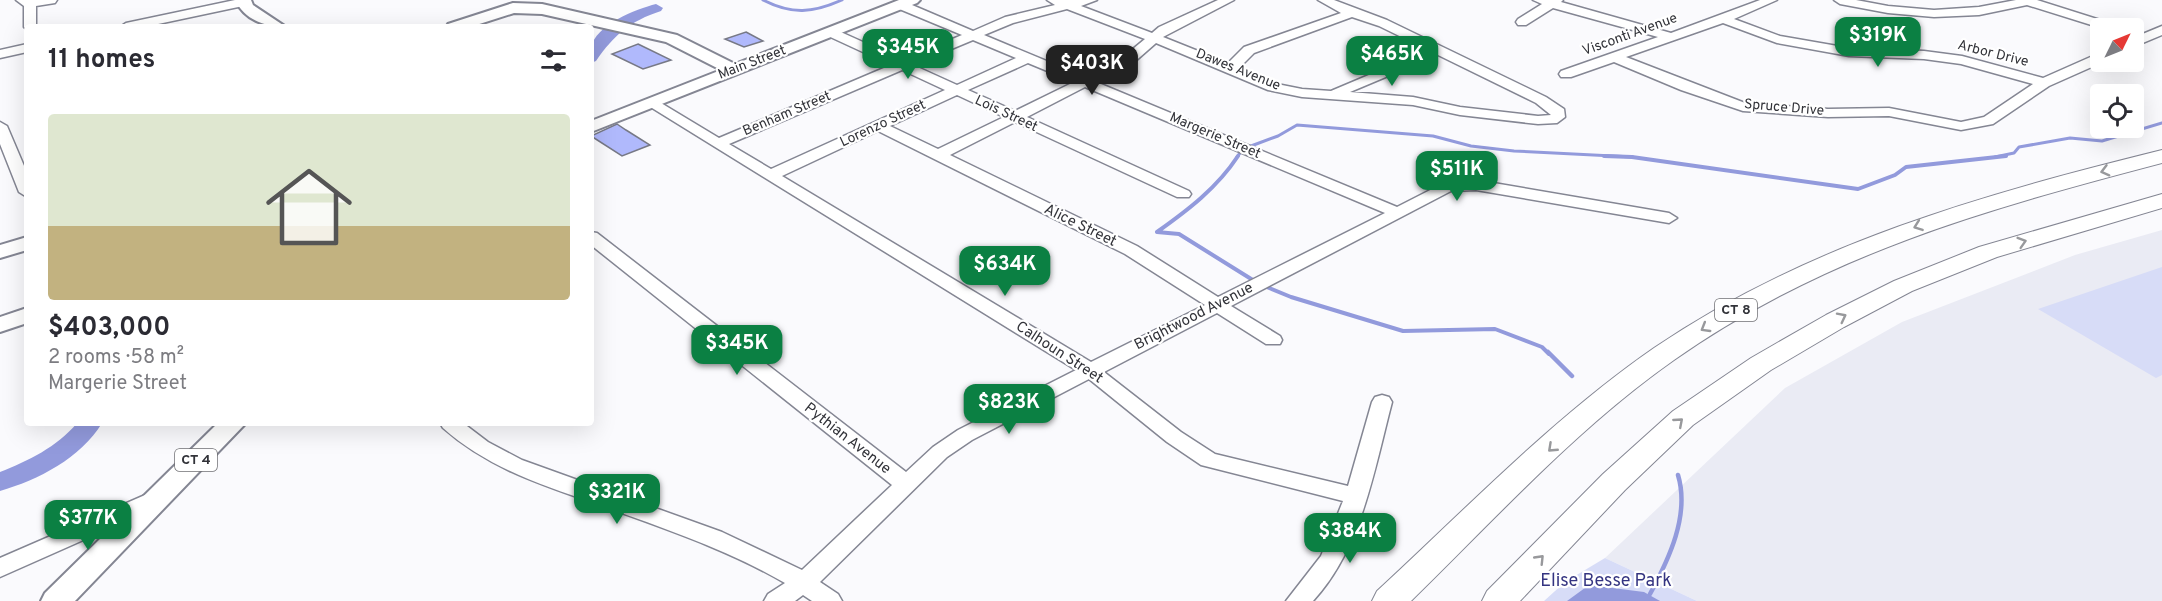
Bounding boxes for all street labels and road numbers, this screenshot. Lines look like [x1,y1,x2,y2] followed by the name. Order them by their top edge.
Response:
[1580,10,1680,60] street label: Visconti Avenue
[1956,37,2030,71] street label: Arbor Drive
[716,42,788,84] street label: Main Street
[1193,45,1283,95] street label: Dawes Avenue
[740,88,834,140] street label: Benham Street
[972,92,1040,136] street label: Lois Street
[1743,96,1825,120] street label: Spruce Drive
[837,97,929,151] street label: Lorenzo Street
[1167,109,1263,163] street label: Margerie Street
[1041,200,1119,252] street label: Alice Street
[1131,279,1257,355] street label: Brightwood Avenue
[1715,299,1757,321] road number: CT 8
[1012,318,1106,388] street label: Calhoun Street
[800,399,894,479] street label: Pythian Avenue
[175,449,217,471] road number: CT 4

